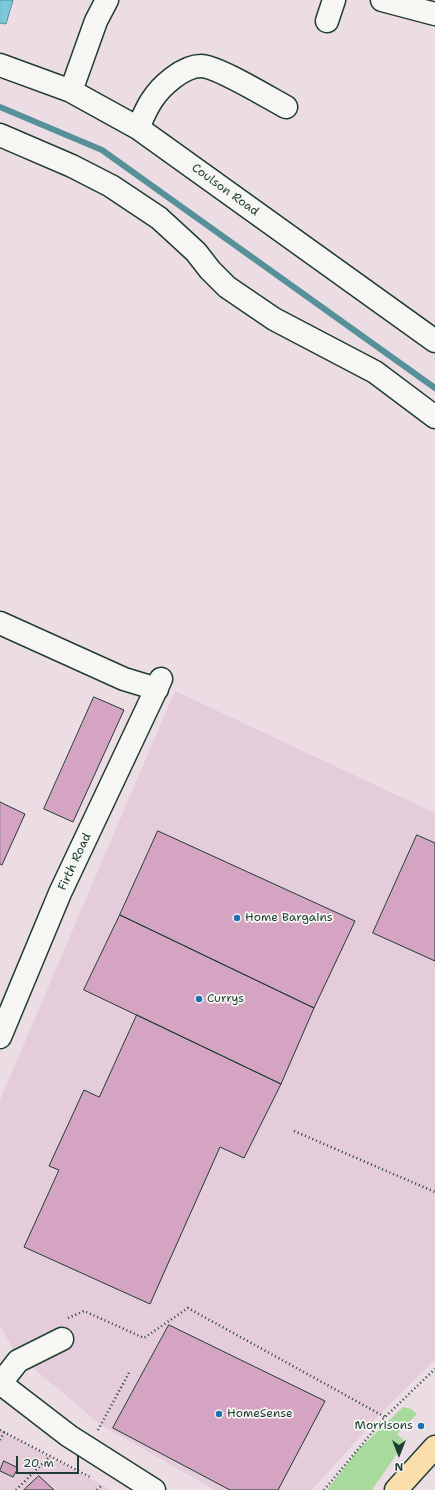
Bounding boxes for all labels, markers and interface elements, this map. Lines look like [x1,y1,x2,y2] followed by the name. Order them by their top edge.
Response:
[189,161,261,219] street label: Coulson Road
[55,831,95,893] street label: Firth Road
[245,911,333,925] place label: Home Bargains
[232,913,242,923] marker: Home Bargains
[207,992,244,1006] place label: Currys
[194,994,204,1004] marker: Currys
[227,1407,293,1421] place label: HomeSense
[214,1409,224,1419] marker: HomeSense
[354,1419,413,1433] place label: Morrisons
[416,1421,426,1431] marker: Morrisons
[379,1434,419,1474] north arrow
[18,1448,81,1474] scale bar
[23,1455,54,1471] text: 20 m
[395,1459,403,1474] text: N

